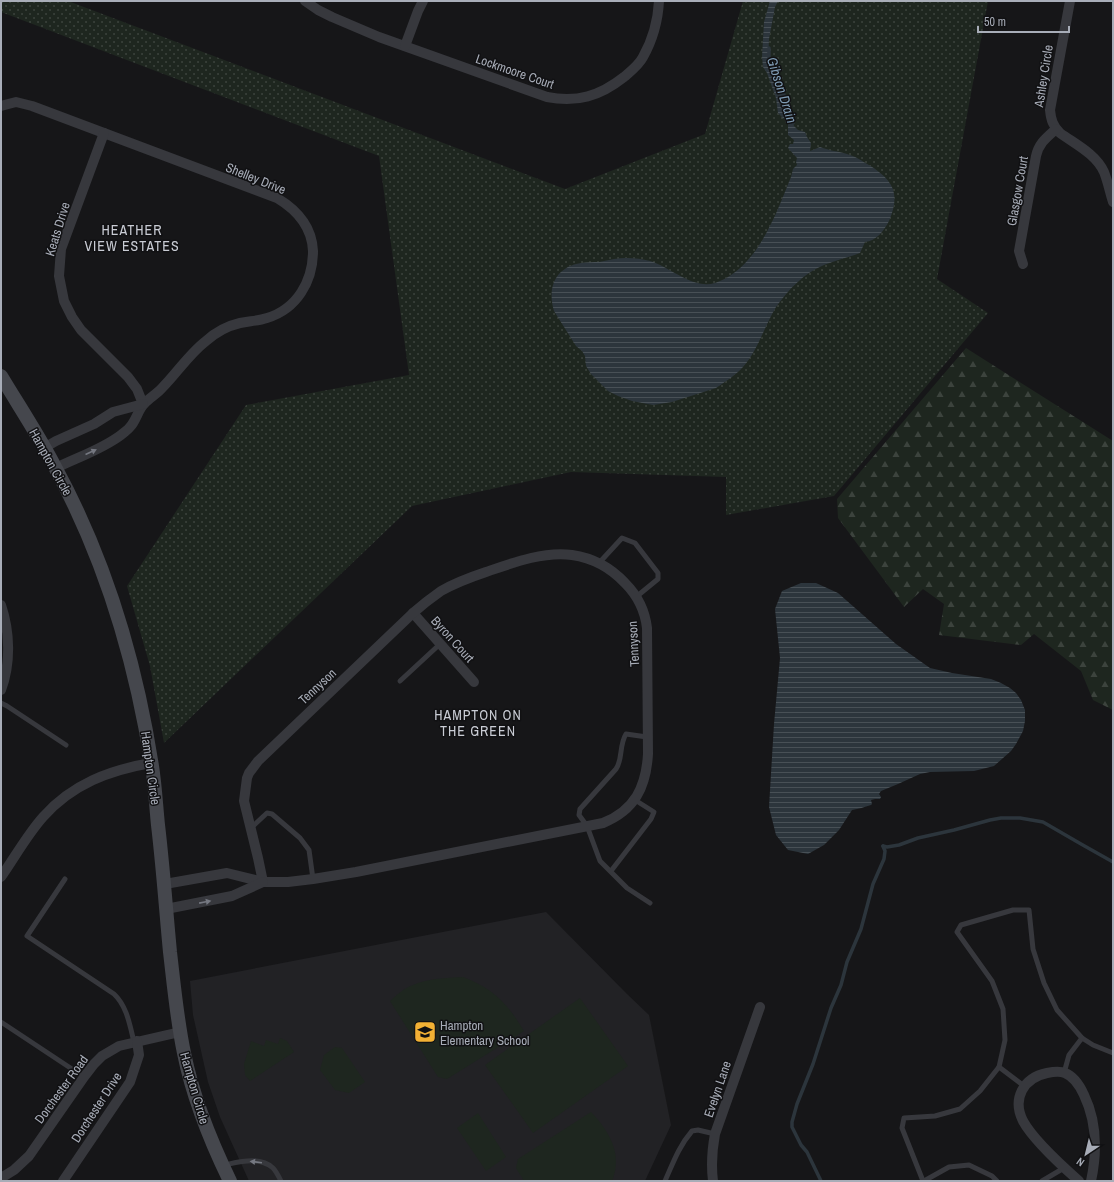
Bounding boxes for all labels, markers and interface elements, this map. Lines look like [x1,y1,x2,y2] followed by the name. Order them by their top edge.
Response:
[978,8,1069,34] scale bar
[984,14,1006,30] text: 50 m
[1030,44,1057,109] street label: Ashley Circle
[473,50,556,93] street label: Lockmoore Court
[763,55,801,125] water label: Gibson Drain
[1003,155,1032,227] street label: Glasgow Court
[223,159,288,198] street label: Shelley Drive
[41,200,74,258] street label: Keats Drive
[84,221,180,255] district label: HEATHER VIEW ESTATES
[25,426,76,499] street label: Hampton Circle
[86,449,97,455] one-way arrow
[427,613,478,666] street label: Byron Court
[624,621,643,667] street label: Tennyson
[295,665,340,708] street label: Tennyson
[434,706,522,740] district label: HAMPTON ON THE GREEN
[137,730,164,806] street label: Hampton Circle
[198,898,211,904] one-way arrow
[440,1017,529,1049] place label: Hampton Elementary School
[412,1019,438,1045] school or university icon: Hampton Elementary School
[176,1050,213,1126] street label: Hampton Circle
[31,1052,92,1127] street label: Dorchester Road
[700,1059,735,1120] street label: Evelyn Lane
[67,1069,126,1146] street label: Dorchester Drive
[1066,1134,1106,1174] north arrow
[1074,1155,1087,1170] text: N
[250,1159,262,1165] one-way arrow

